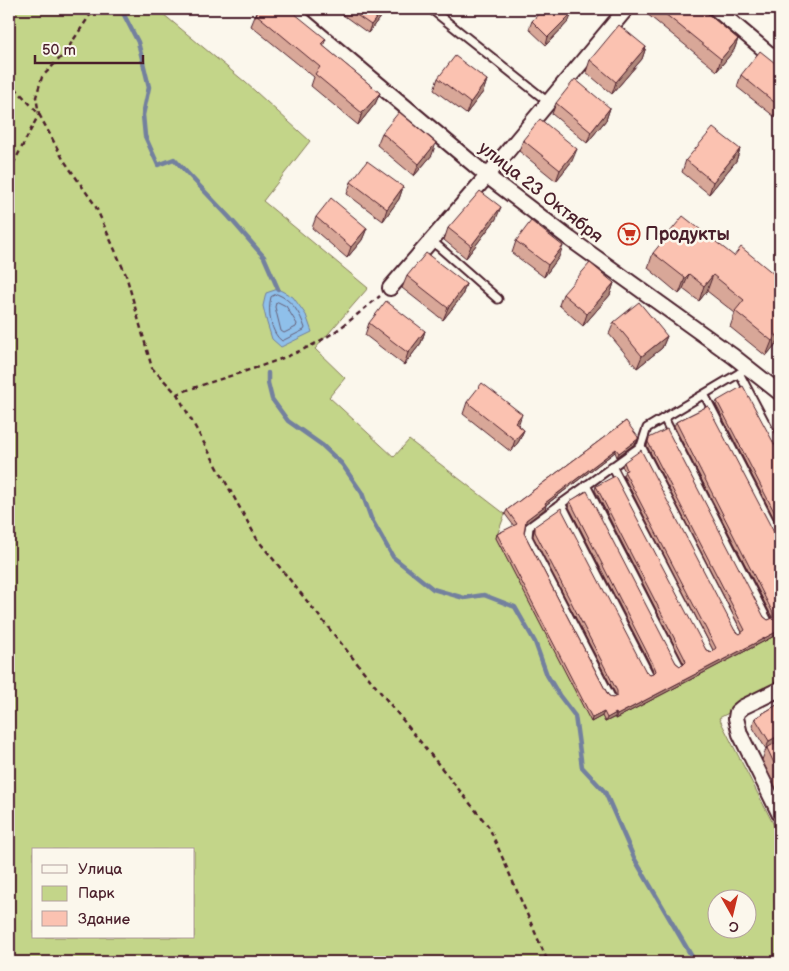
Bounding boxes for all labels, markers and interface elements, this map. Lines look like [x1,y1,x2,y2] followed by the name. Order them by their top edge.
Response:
[35,32,142,64] scale bar
[42,41,76,60] text: 50 m
[474,137,607,247] street label: улица 23 Октября
[617,222,641,246] supermarket icon: Продукты
[645,224,730,245] place label: Продукты
[32,848,195,938] legend
[78,860,123,879] text: Улица
[78,884,115,903] text: Парк
[706,888,756,938] north arrow
[78,910,130,929] text: Здание
[727,917,740,936] text: С

